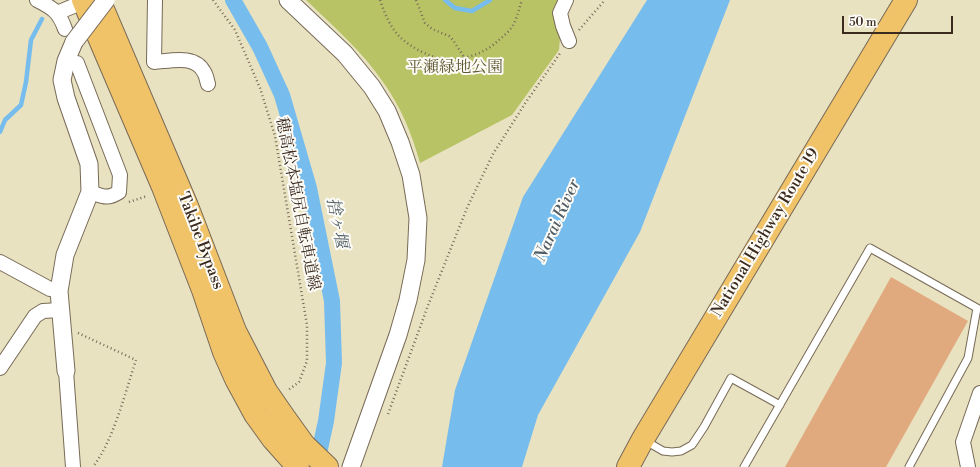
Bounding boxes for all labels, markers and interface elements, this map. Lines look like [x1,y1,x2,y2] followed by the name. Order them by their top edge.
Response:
[844,8,955,34] scale bar
[849,15,877,30] text: 50 m
[407,58,503,78] park label: 平瀬緑地公園
[271,116,323,292] street label: 穂高松本塩尻自転車道線
[708,145,824,321] street label: National Highway Route 19
[531,177,585,265] water label: Narai River
[173,190,227,292] street label: Takibe Bypass
[321,196,351,250] water label: 捨ヶ堰

